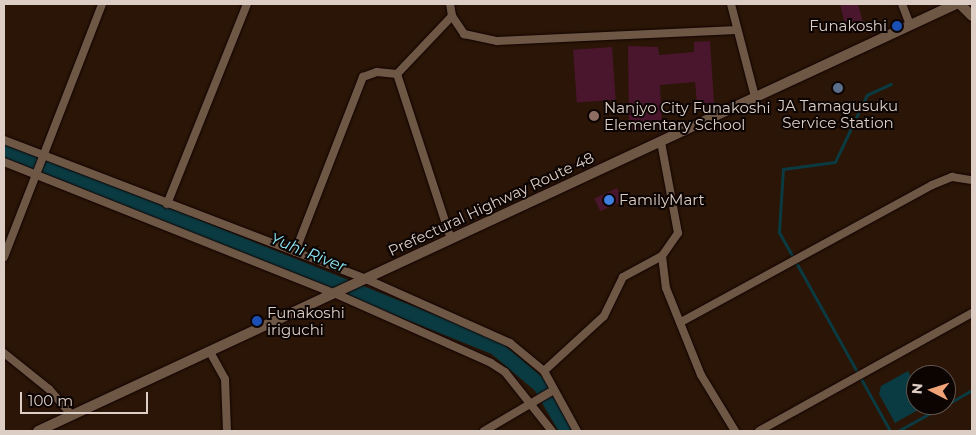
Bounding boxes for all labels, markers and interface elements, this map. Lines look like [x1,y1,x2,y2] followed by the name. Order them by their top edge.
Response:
[809,17,887,35] place label: Funakoshi
[891,20,903,32] marker: Funakoshi
[832,82,844,94] marker: JA Tamagusuku Service Station
[778,96,898,131] place label: JA Tamagusuku Service Station
[604,98,770,133] place label: Nanjyo City Funakoshi Elementary School
[588,110,600,122] marker: Nanjyo City Funakoshi Elementary School
[385,148,597,260] street label: Prefectural Highway Route 48
[619,191,705,209] place label: FamilyMart
[603,194,615,206] marker: FamilyMart
[267,229,349,277] water label: Yuhi River
[267,303,345,338] place label: Funakoshi iriguchi
[251,315,263,327] marker: Funakoshi iriguchi
[906,365,956,415] north arrow
[22,382,150,414] scale bar
[908,382,927,395] text: N
[28,391,73,410] text: 100 m

